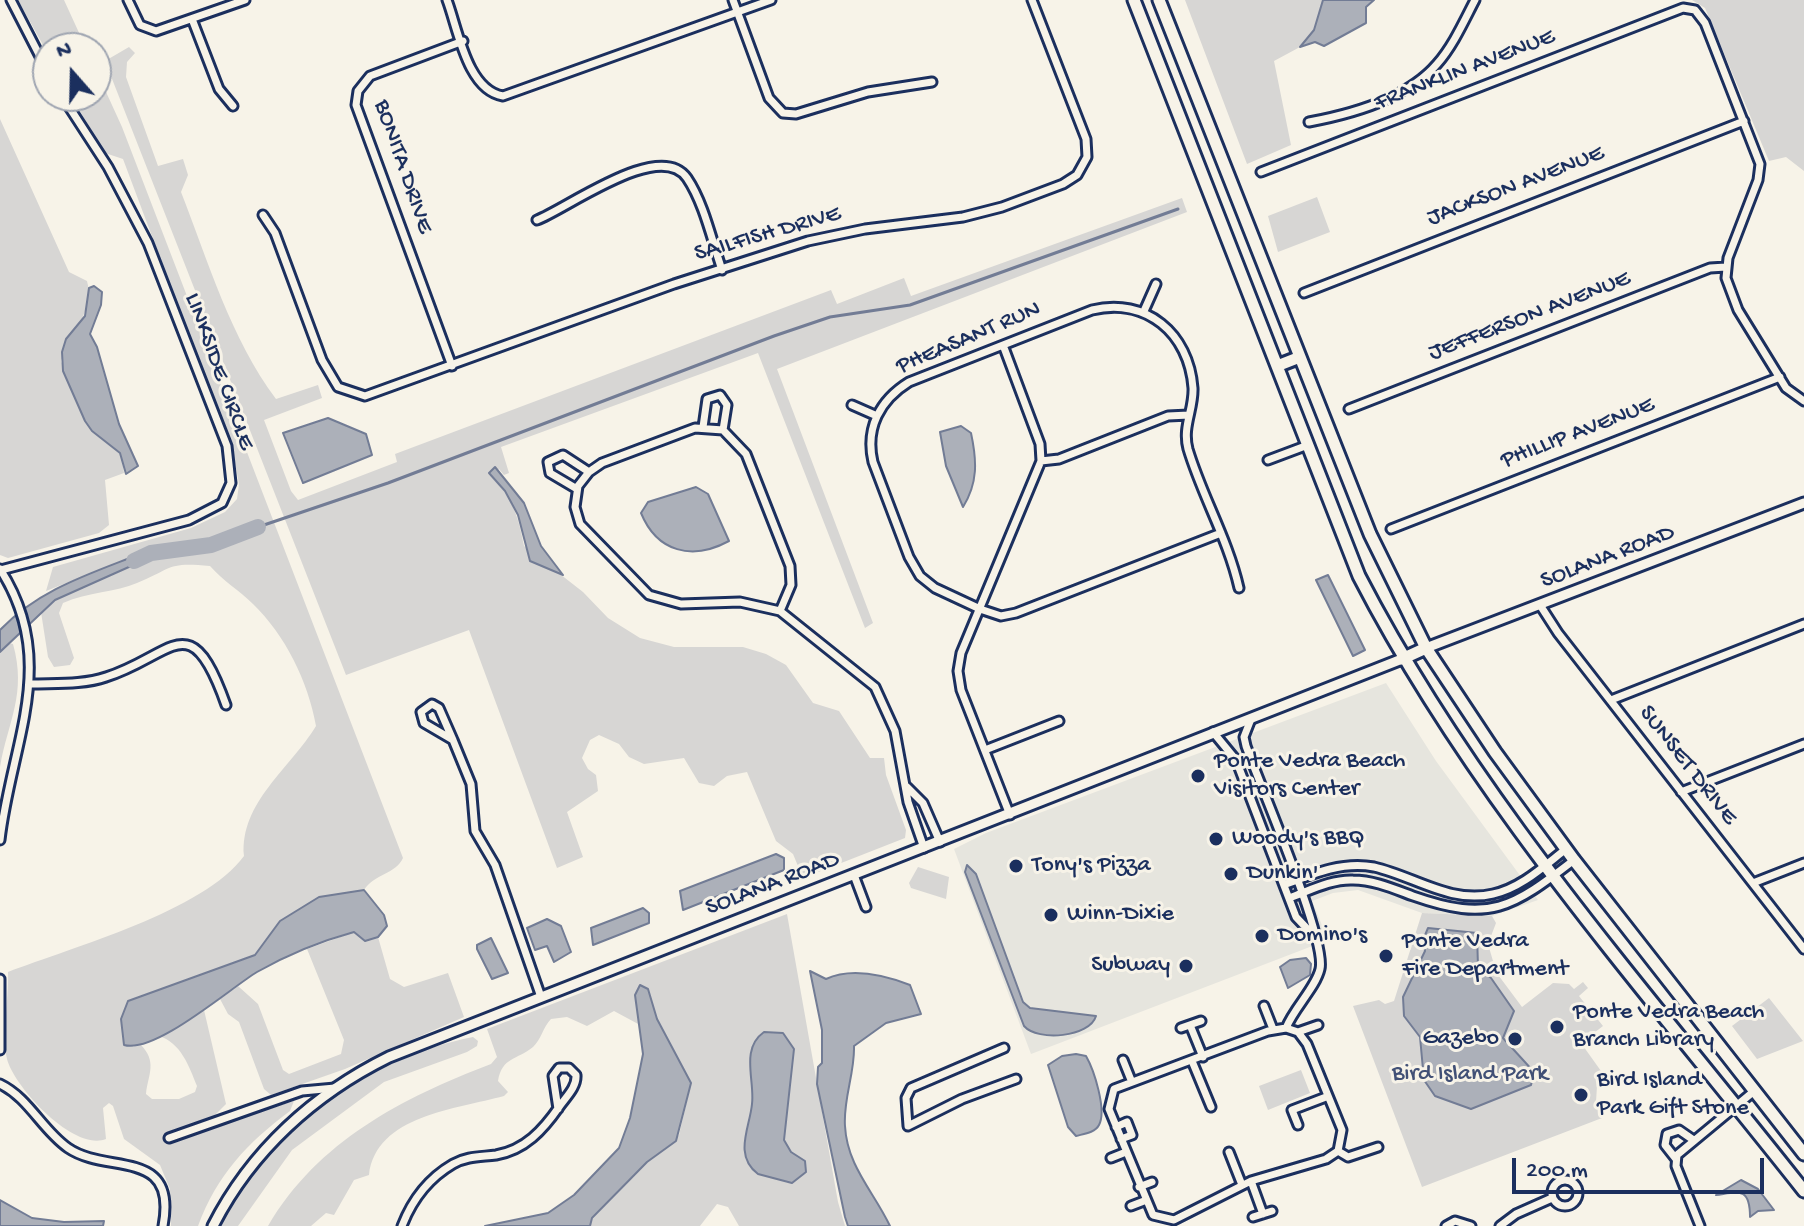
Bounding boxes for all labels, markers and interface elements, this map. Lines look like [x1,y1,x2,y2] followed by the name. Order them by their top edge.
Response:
[1371,23,1559,119] street label: FRANKLIN AVENUE
[32,32,112,112] north arrow
[53,37,76,66] text: N
[366,96,438,238] street label: BONITA DRIVE
[1424,140,1608,234] street label: JACKSON AVENUE
[692,200,844,270] street label: SAILFISH DRIVE
[1425,265,1635,369] street label: JEFFERSON AVENUE
[176,290,260,454] street label: LINKSIDE CIRCLE
[892,296,1046,382] street label: PHEASANT RUN
[1497,392,1659,476] street label: PHILLIP AVENUE
[1537,519,1679,597] street label: SOLANA ROAD
[1631,700,1743,832] street label: SUNSET DRIVE
[1214,748,1405,804] place label: Ponte Vedra Beach Visitors Center
[1189,767,1207,785] marker: Ponte Vedra Beach Visitors Center
[1232,825,1364,853] place label: Woody's BBQ
[1207,830,1225,848] marker: Woody's BBQ
[702,846,844,924] street label: SOLANA ROAD
[1032,852,1150,880] place label: Tony's Pizza
[1007,857,1025,875] marker: Tony's Pizza
[1247,860,1319,888] place label: Dunkin'
[1222,865,1240,883] marker: Dunkin'
[1067,901,1174,929] place label: Winn-Dixie
[1042,906,1060,924] marker: Winn-Dixie
[1278,922,1367,950] place label: Domino's
[1253,927,1271,945] marker: Domino's
[1402,928,1568,984] place label: Ponte Vedra Fire Department
[1377,947,1395,965] marker: Ponte Vedra Fire Department
[1091,952,1170,980] place label: Subway
[1177,957,1195,975] marker: Subway
[1573,999,1764,1055] place label: Ponte Vedra Beach Branch Library
[1548,1018,1566,1036] marker: Ponte Vedra Beach Branch Library
[1422,1025,1499,1053] place label: Gazebo
[1506,1030,1524,1048] marker: Gazebo
[1392,1061,1548,1089] park label: Bird Island Park
[1597,1067,1749,1123] place label: Bird Island Park Gift Stone
[1572,1086,1590,1104] marker: Bird Island Park Gift Stone
[1516,1142,1768,1192] scale bar
[1526,1157,1588,1186] text: 200 m

